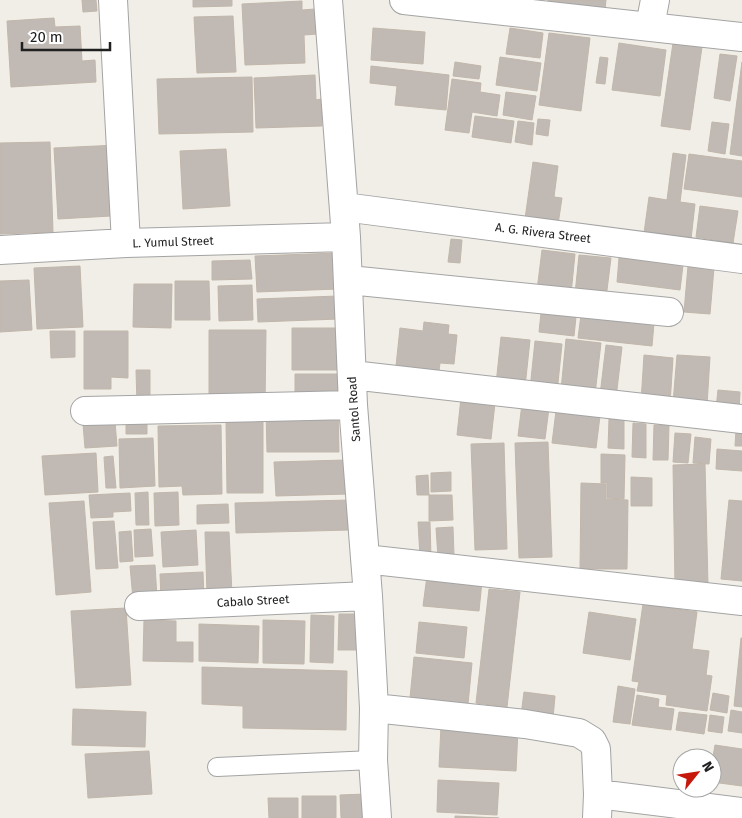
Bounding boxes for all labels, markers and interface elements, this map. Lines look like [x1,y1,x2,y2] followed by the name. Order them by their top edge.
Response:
[22,20,110,52] scale bar
[30,28,63,46] text: 20 m
[494,220,592,246] street label: A. G. Rivera Street
[132,234,215,250] street label: L. Yumul Street
[345,376,363,442] street label: Santol Road
[216,592,290,610] street label: Cabalo Street
[672,748,722,798] north arrow
[698,758,718,775] text: N

